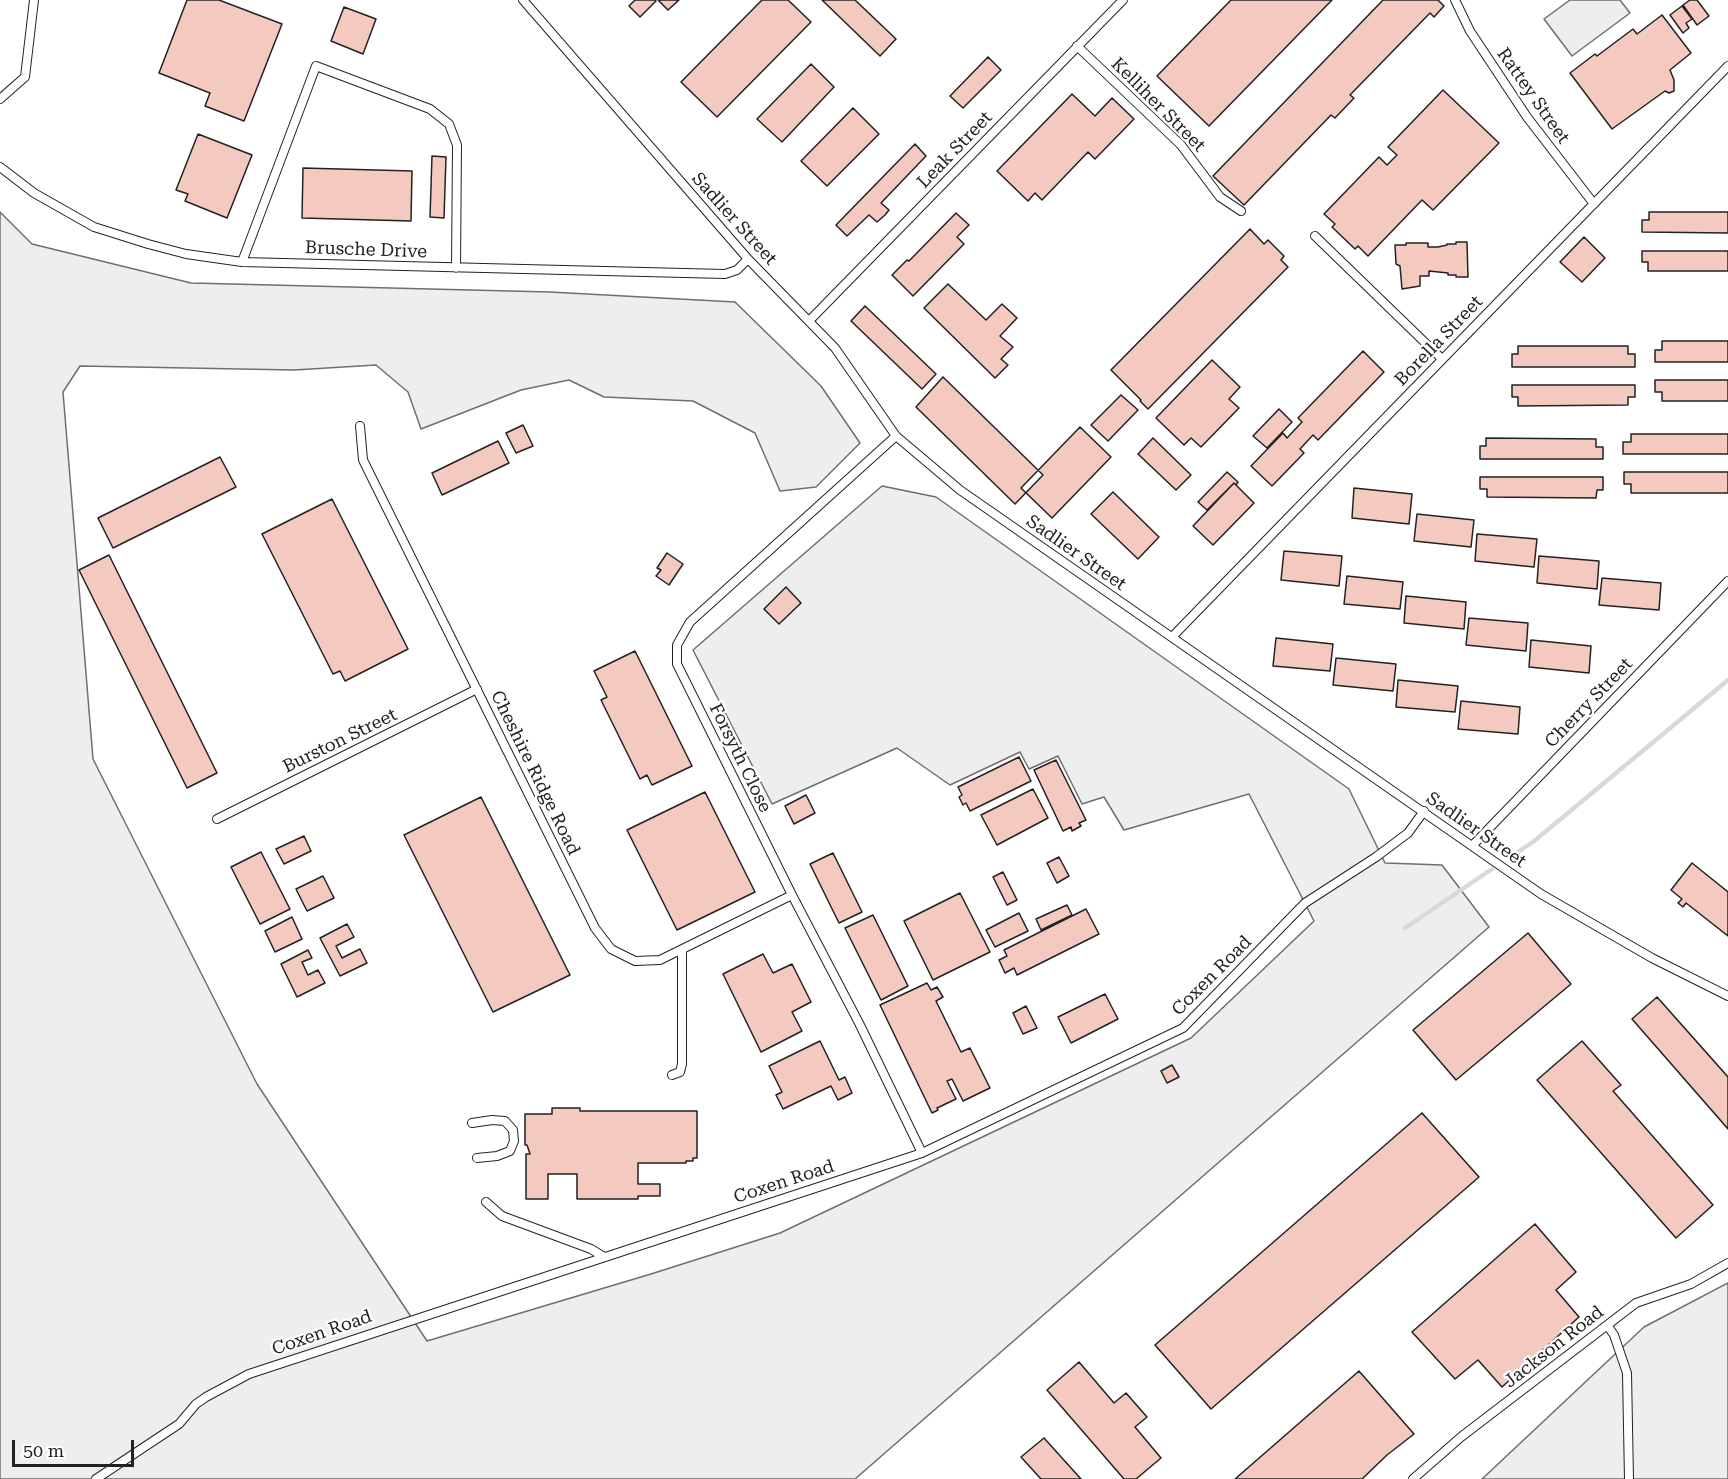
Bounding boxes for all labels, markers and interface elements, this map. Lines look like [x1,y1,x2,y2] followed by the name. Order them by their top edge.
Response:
[1492,44,1574,148] street label: Rattey Street
[1106,53,1210,157] street label: Kelliher Street
[913,107,997,193] street label: Leak Street
[687,168,781,270] street label: Sadlier Street
[305,237,427,263] street label: Brusche Drive
[1391,291,1487,391] street label: Borella Street
[1022,511,1130,595] street label: Sadlier Street
[1541,654,1637,752] street label: Cherry Street
[486,687,584,859] street label: Cheshire Ridge Road
[704,700,776,816] street label: Forsyth Close
[279,704,401,778] street label: Burston Street
[1422,788,1530,872] street label: Sadlier Street
[1168,932,1256,1020] street label: Coxen Road
[731,1156,837,1208] street label: Coxen Road
[1500,1301,1608,1393] street label: Jackson Road
[269,1306,375,1360] street label: Coxen Road
[15,1428,136,1466] scale bar
[23,1440,64,1461] text: 50 m

